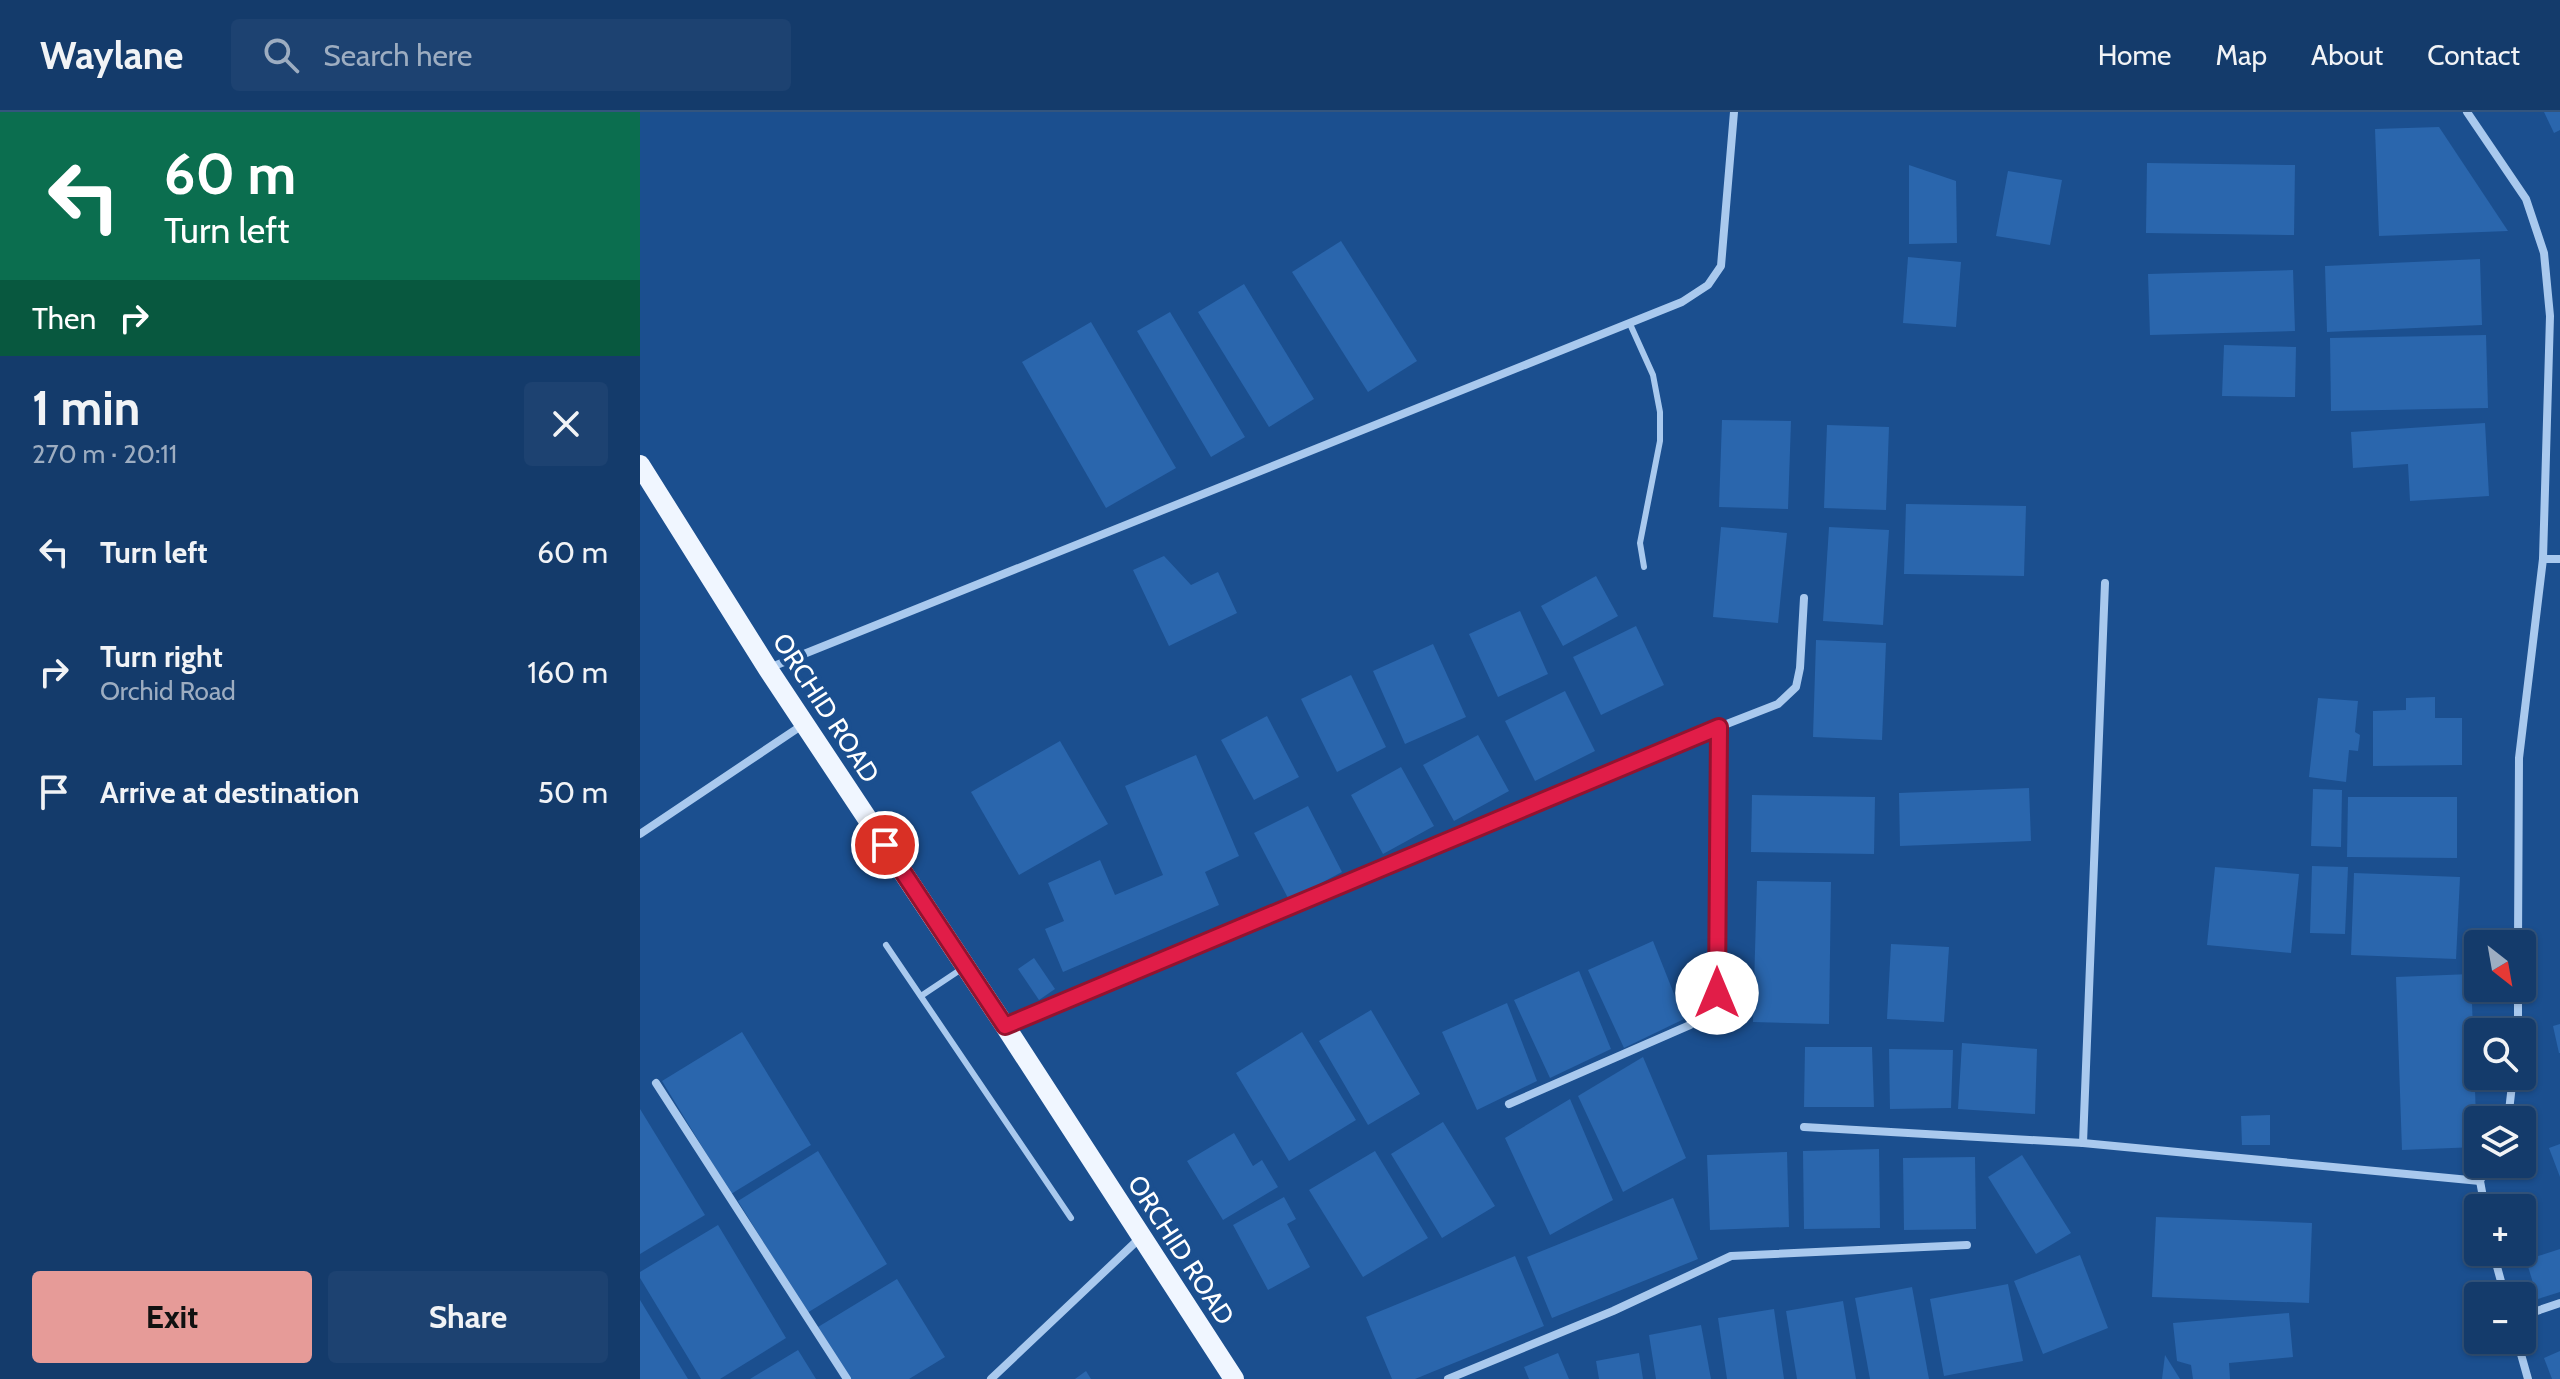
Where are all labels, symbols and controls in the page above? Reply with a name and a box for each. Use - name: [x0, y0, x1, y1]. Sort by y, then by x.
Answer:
- search box: [231, 19, 791, 91]
- text: Waylane: [40, 32, 183, 79]
- icon: search: [259, 33, 303, 77]
- text: Search here: [323, 37, 472, 74]
- text: Home: [2098, 38, 2171, 72]
- text: Map: [2215, 38, 2267, 72]
- text: About: [2311, 38, 2383, 72]
- text: Contact: [2427, 38, 2520, 72]
- text: 60 m: [164, 140, 296, 208]
- icon: left: [32, 144, 136, 248]
- text: Turn left: [164, 208, 289, 252]
- icon: right: [112, 296, 156, 340]
- text: Then: [32, 300, 96, 337]
- text: 1 min: [32, 379, 140, 437]
- button: close: [524, 382, 608, 466]
- text: 270 m · 20:11: [32, 438, 177, 470]
- icon: left: [32, 530, 76, 574]
- text: Turn left: [100, 534, 208, 571]
- text: 60 m: [537, 534, 608, 571]
- street label: ORCHID ROAD: [766, 627, 886, 789]
- text: Turn right: [100, 638, 223, 675]
- icon: right: [32, 650, 76, 694]
- text: 160 m: [527, 654, 608, 691]
- text: Orchid Road: [100, 675, 236, 707]
- icon: arrive: [32, 770, 76, 814]
- text: Arrive at destination: [100, 774, 360, 811]
- text: 50 m: [538, 774, 608, 811]
- pin: [851, 811, 919, 879]
- icon: arrive: [863, 823, 907, 867]
- north arrow: [2464, 930, 2536, 1002]
- map controls: [2464, 930, 2536, 1354]
- position arrow: [1675, 951, 1759, 1035]
- button: search: [2464, 1018, 2536, 1090]
- button: layers: [2464, 1106, 2536, 1178]
- street label: ORCHID ROAD: [1121, 1169, 1241, 1331]
- button: +: [2464, 1194, 2536, 1266]
- button: Exit: [32, 1271, 312, 1363]
- button: Share: [328, 1271, 608, 1363]
- button: −: [2464, 1282, 2536, 1354]

